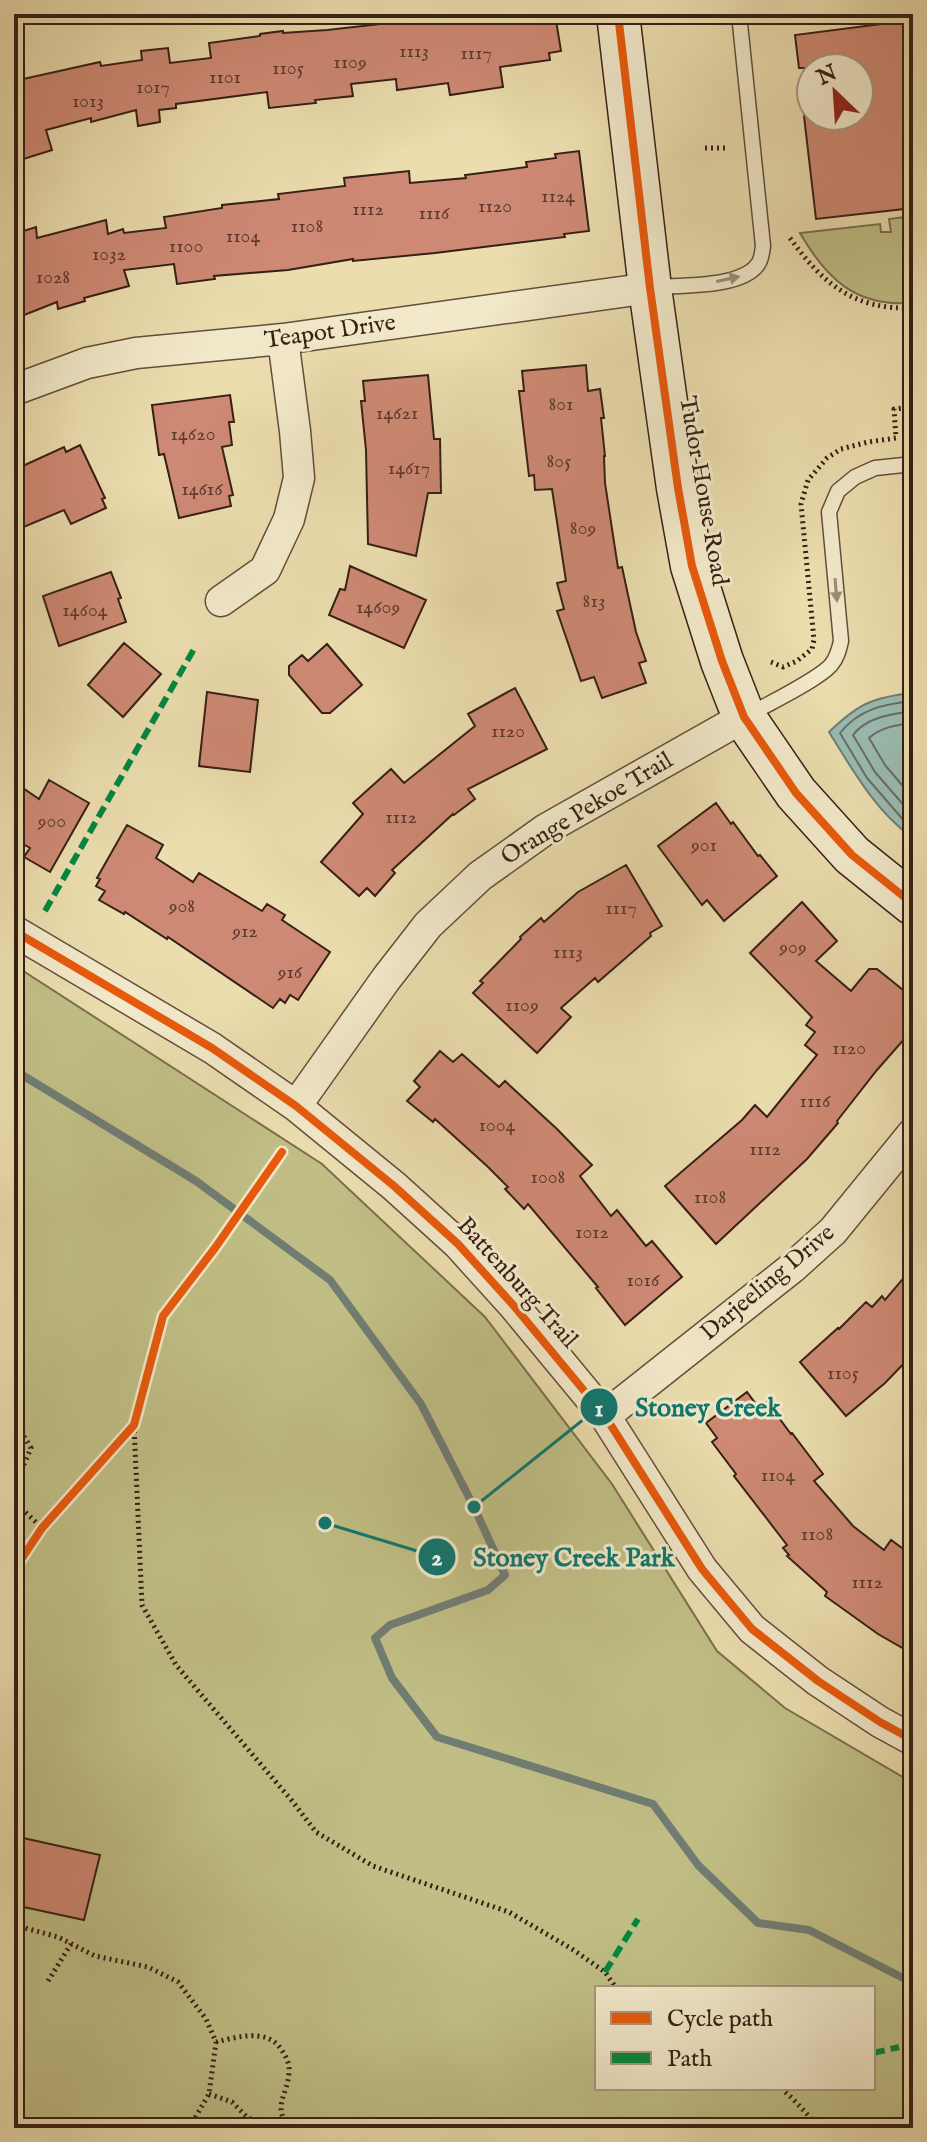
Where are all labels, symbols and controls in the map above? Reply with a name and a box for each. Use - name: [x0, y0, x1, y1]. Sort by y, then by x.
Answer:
- house number: 1113: [399, 39, 429, 64]
- house number: 1117: [460, 41, 492, 66]
- house number: 1109: [333, 50, 367, 75]
- north arrow: [795, 52, 875, 132]
- house number: 1105: [272, 56, 304, 81]
- text: N: [812, 59, 842, 93]
- house number: 1101: [209, 65, 241, 90]
- house number: 1017: [136, 75, 170, 100]
- house number: 1013: [72, 89, 104, 114]
- house number: 1124: [541, 184, 575, 209]
- house number: 1120: [478, 194, 512, 219]
- house number: 1112: [352, 197, 384, 222]
- house number: 1116: [419, 201, 450, 226]
- house number: 1108: [291, 214, 323, 239]
- house number: 1104: [226, 224, 260, 249]
- house number: 1100: [169, 234, 203, 259]
- house number: 1032: [92, 242, 126, 267]
- house number: 1028: [36, 265, 70, 290]
- one-way arrow: [715, 273, 740, 285]
- street label: Teapot Drive: [262, 307, 398, 357]
- house number: 801: [549, 392, 574, 417]
- street label: Tudor House Road: [671, 394, 735, 588]
- house number: 14621: [376, 401, 418, 426]
- house number: 14620: [171, 422, 215, 447]
- house number: 805: [547, 449, 571, 474]
- house number: 14617: [388, 456, 430, 481]
- house number: 14616: [181, 477, 223, 502]
- house number: 809: [570, 516, 596, 541]
- one-way arrow: [830, 578, 843, 603]
- house number: 813: [583, 589, 605, 614]
- house number: 14609: [356, 595, 400, 620]
- house number: 14604: [62, 598, 108, 623]
- house number: 1120: [491, 719, 525, 744]
- street label: Orange Pekoe Trail: [495, 745, 679, 873]
- house number: 1112: [385, 805, 417, 830]
- house number: 900: [37, 809, 66, 834]
- house number: 901: [690, 833, 717, 858]
- house number: 908: [168, 894, 195, 919]
- house number: 1117: [605, 896, 637, 921]
- house number: 912: [231, 919, 258, 944]
- house number: 909: [778, 935, 807, 960]
- house number: 1113: [553, 940, 583, 965]
- house number: 916: [277, 960, 303, 985]
- house number: 1109: [505, 993, 539, 1018]
- house number: 1120: [832, 1036, 866, 1061]
- house number: 1116: [800, 1089, 831, 1114]
- house number: 1004: [479, 1113, 516, 1138]
- house number: 1112: [749, 1137, 781, 1162]
- house number: 1008: [531, 1165, 565, 1190]
- house number: 1108: [694, 1185, 726, 1210]
- street label: Battenburg Trail: [450, 1211, 585, 1356]
- street label: Darjeeling Drive: [694, 1218, 842, 1348]
- house number: 1012: [575, 1220, 609, 1245]
- house number: 1016: [627, 1268, 660, 1293]
- house number: 1105: [827, 1361, 859, 1386]
- callout: Stoney Creek: [579, 1382, 797, 1432]
- text: Stoney Creek: [635, 1392, 782, 1425]
- text: 1: [595, 1394, 604, 1425]
- house number: 1104: [761, 1463, 795, 1488]
- house number: 1108: [801, 1522, 833, 1547]
- callout: Stoney Creek Park: [417, 1532, 691, 1582]
- text: Stoney Creek Park: [473, 1542, 676, 1575]
- text: 2: [431, 1543, 443, 1574]
- house number: 1112: [851, 1570, 883, 1595]
- legend: [595, 1986, 875, 2090]
- text: Cycle path: [667, 2004, 773, 2035]
- text: Path: [667, 2044, 712, 2075]

